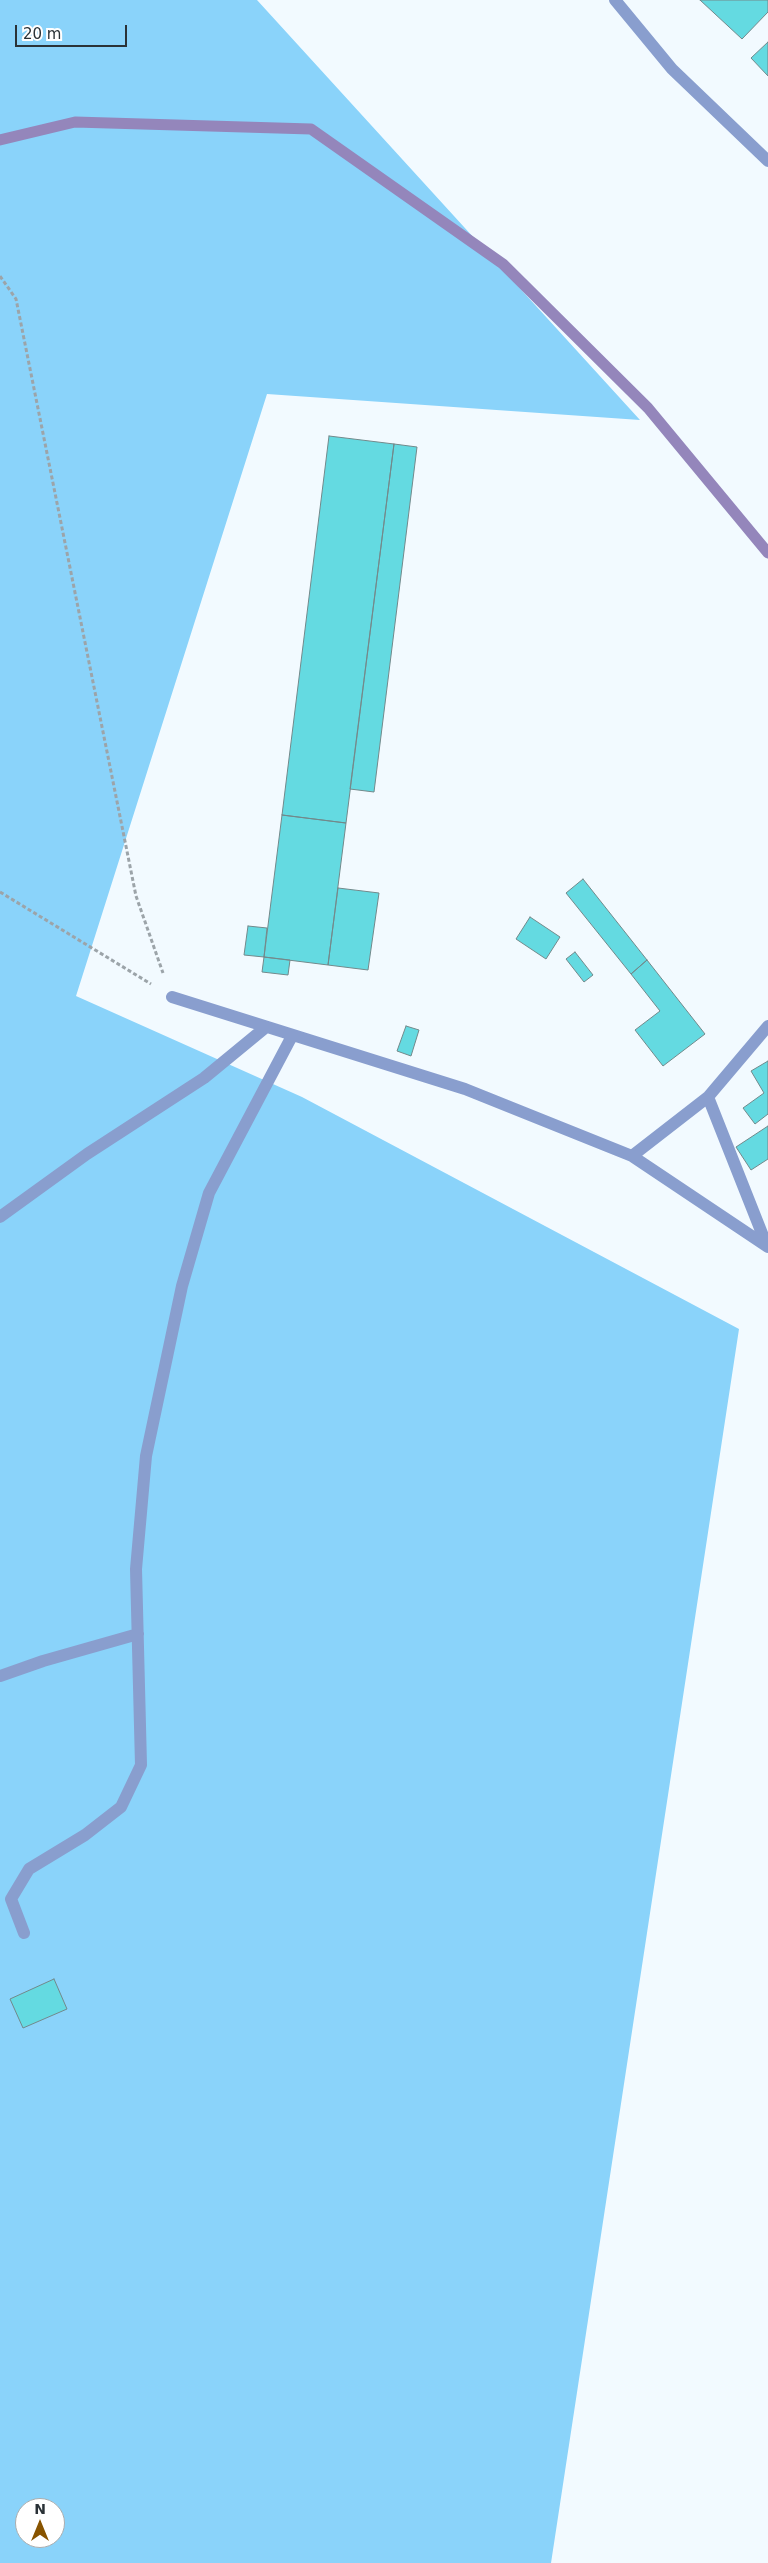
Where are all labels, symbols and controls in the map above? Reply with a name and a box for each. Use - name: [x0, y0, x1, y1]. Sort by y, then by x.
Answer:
- scale bar: [18, 15, 130, 47]
- text: 20 m: [23, 25, 61, 43]
- north arrow: [15, 2498, 65, 2548]
- text: N: [34, 2501, 46, 2517]

